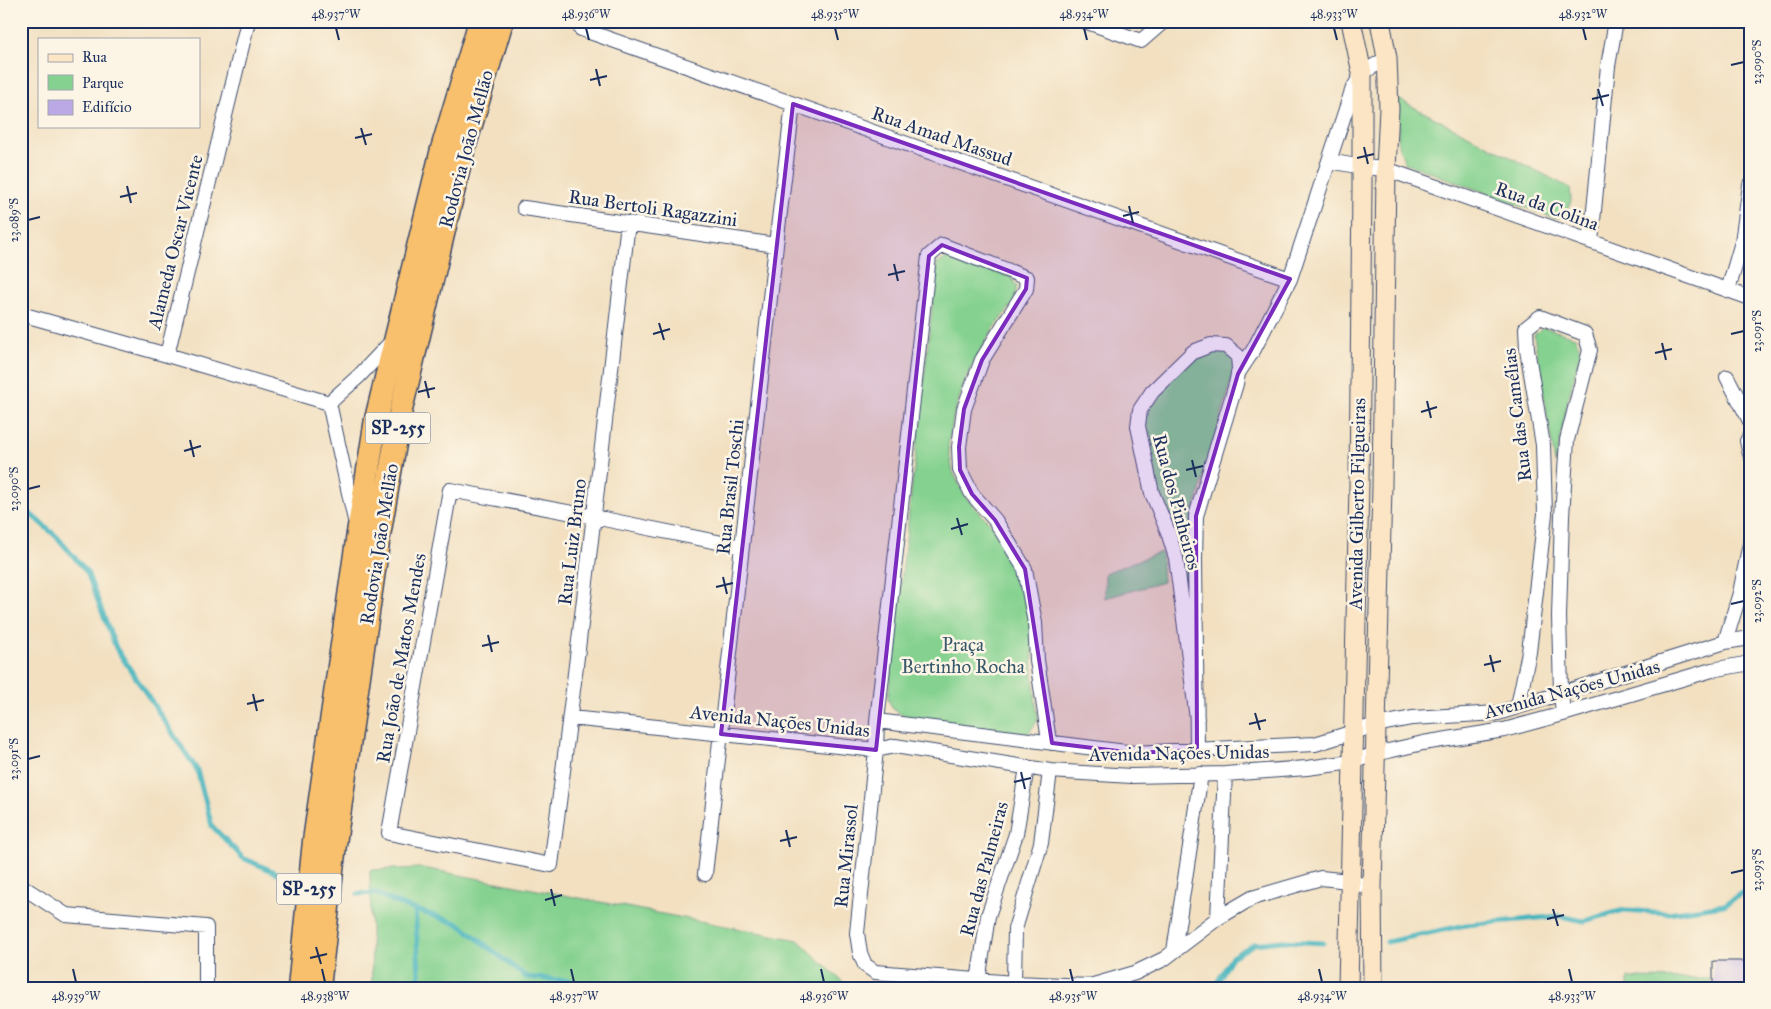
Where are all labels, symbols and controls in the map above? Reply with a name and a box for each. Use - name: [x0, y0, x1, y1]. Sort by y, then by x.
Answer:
- text: 48.937°W: [312, 7, 361, 21]
- text: 48.936°W: [562, 7, 611, 21]
- text: 48.935°W: [811, 7, 860, 21]
- text: 48.934°W: [1059, 7, 1109, 21]
- text: 48.933°W: [1310, 7, 1358, 21]
- text: 48.932°W: [1559, 7, 1608, 21]
- legend: [38, 38, 200, 128]
- text: 23.090°S: [1750, 39, 1764, 84]
- text: Rua: [82, 48, 107, 66]
- street label: Rodovia João Mellão: [434, 67, 499, 231]
- text: Parque: [82, 74, 124, 93]
- text: Edifício: [82, 98, 132, 116]
- street label: Rua Amad Massud: [869, 101, 1016, 171]
- street label: Alameda Oscar Vicente: [142, 152, 208, 333]
- street label: Rua da Colina: [1492, 177, 1603, 236]
- street label: Rua Bertoli Ragazzini: [567, 185, 739, 232]
- text: 23.089°S: [7, 198, 21, 242]
- text: 23.091°S: [1750, 310, 1764, 352]
- street label: Rua das Camélias: [1497, 347, 1537, 483]
- street label: Avenida Gilberto Filgueiras: [1344, 398, 1371, 611]
- road number: SP-255: [366, 412, 430, 443]
- street label: Rua Brasil Toschi: [711, 418, 749, 556]
- street label: Rua dos Pinheiros: [1148, 432, 1206, 572]
- street label: Rodovia João Mellão: [355, 462, 404, 626]
- text: 23.090°S: [7, 466, 21, 511]
- street label: Rua Luiz Bruno: [553, 477, 591, 607]
- street label: Rua João de Matos Mendes: [371, 551, 432, 765]
- text: 23.092°S: [1750, 579, 1764, 623]
- park label: Praça Bertinho Rocha: [901, 633, 1026, 678]
- street label: Avenida Nações Unidas: [1481, 654, 1662, 724]
- street label: Avenida Nações Unidas: [688, 700, 871, 742]
- text: 23.091°S: [7, 738, 21, 780]
- street label: Avenida Nações Unidas: [1087, 740, 1270, 766]
- street label: Rua das Palmeiras: [955, 799, 1013, 939]
- street label: Rua Mirassol: [829, 802, 863, 909]
- text: 23.093°S: [1750, 849, 1764, 891]
- road number: SP-255: [276, 874, 342, 904]
- text: 48.939°W: [52, 989, 101, 1003]
- text: 48.938°W: [301, 989, 350, 1003]
- text: 48.937°W: [550, 989, 599, 1003]
- text: 48.936°W: [800, 989, 849, 1003]
- text: 48.935°W: [1049, 989, 1098, 1003]
- text: 48.934°W: [1297, 989, 1347, 1003]
- text: 48.933°W: [1548, 989, 1596, 1003]

